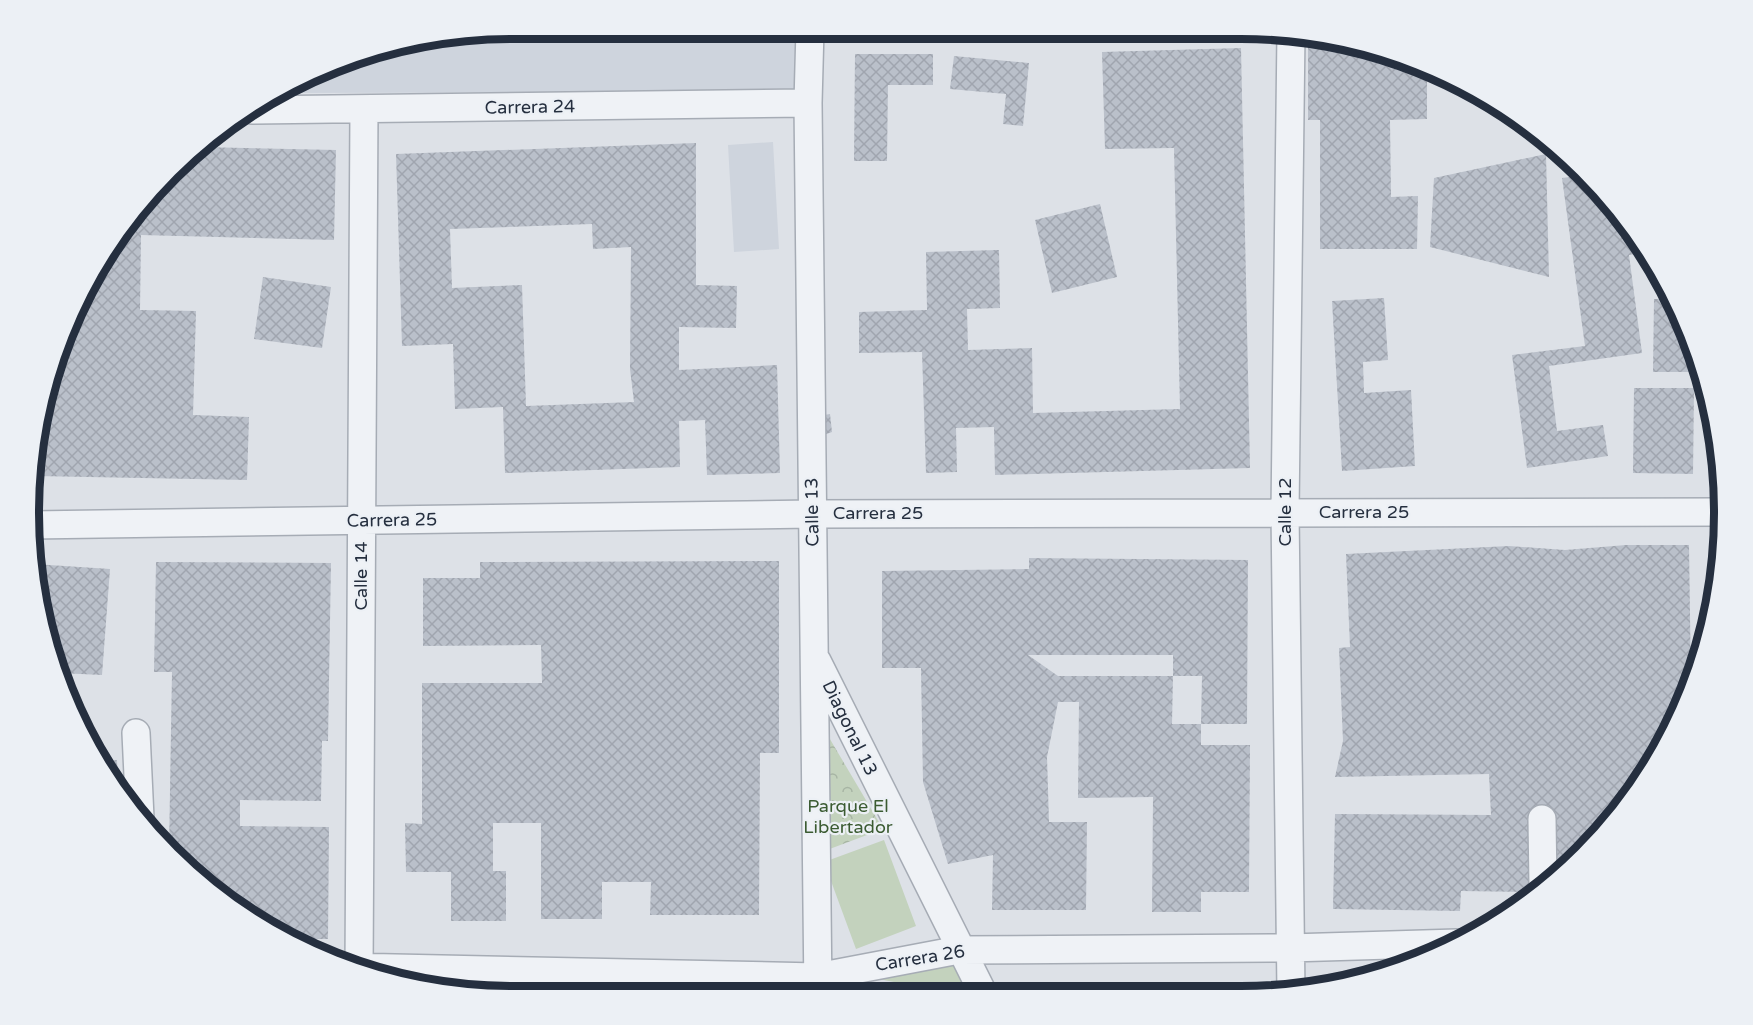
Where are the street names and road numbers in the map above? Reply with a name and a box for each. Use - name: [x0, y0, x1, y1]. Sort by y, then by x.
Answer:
- street label: Carrera 24: [484, 95, 576, 119]
- street label: Calle 13: [800, 477, 824, 547]
- street label: Calle 12: [1274, 477, 1296, 547]
- street label: Carrera 25: [1319, 501, 1409, 523]
- street label: Carrera 25: [833, 502, 923, 524]
- street label: Carrera 25: [346, 508, 438, 532]
- street label: Calle 14: [350, 541, 372, 611]
- street label: Diagonal 13: [818, 677, 882, 779]
- street label: Carrera 26: [874, 940, 966, 976]

